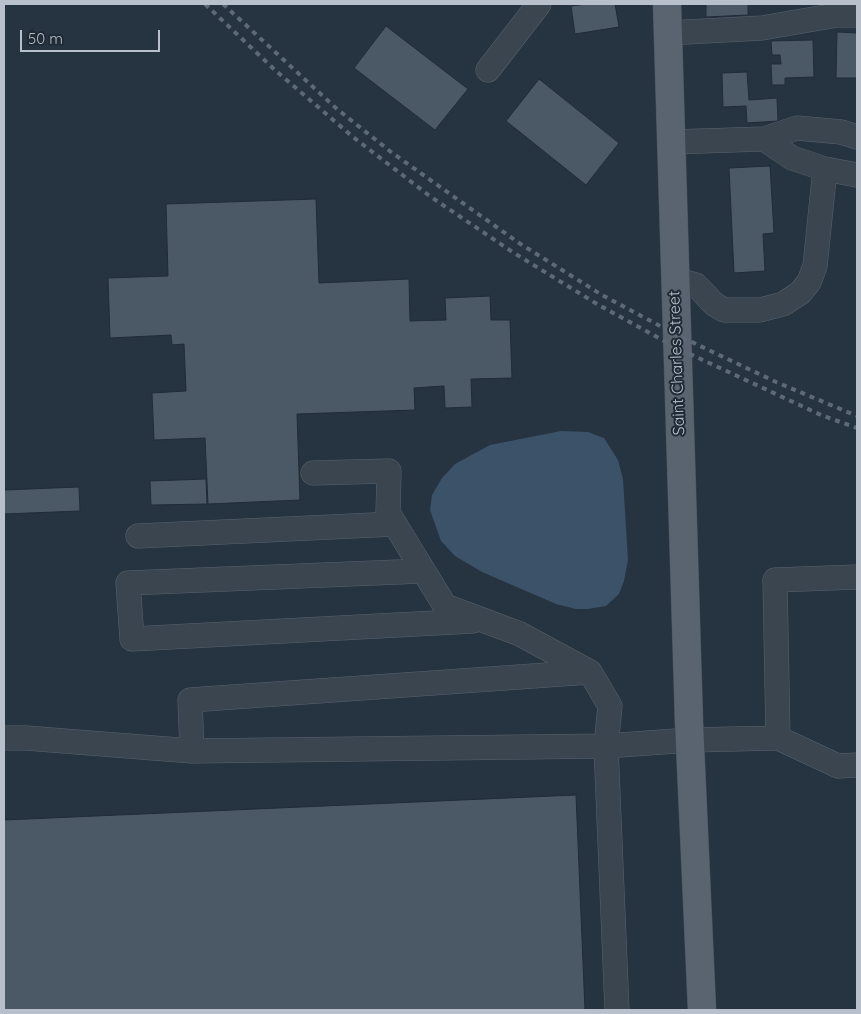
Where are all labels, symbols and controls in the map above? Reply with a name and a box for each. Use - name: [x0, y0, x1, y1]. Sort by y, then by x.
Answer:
- scale bar: [22, 20, 162, 52]
- text: 50 m: [28, 29, 63, 48]
- street label: Saint Charles Street: [665, 290, 689, 436]

